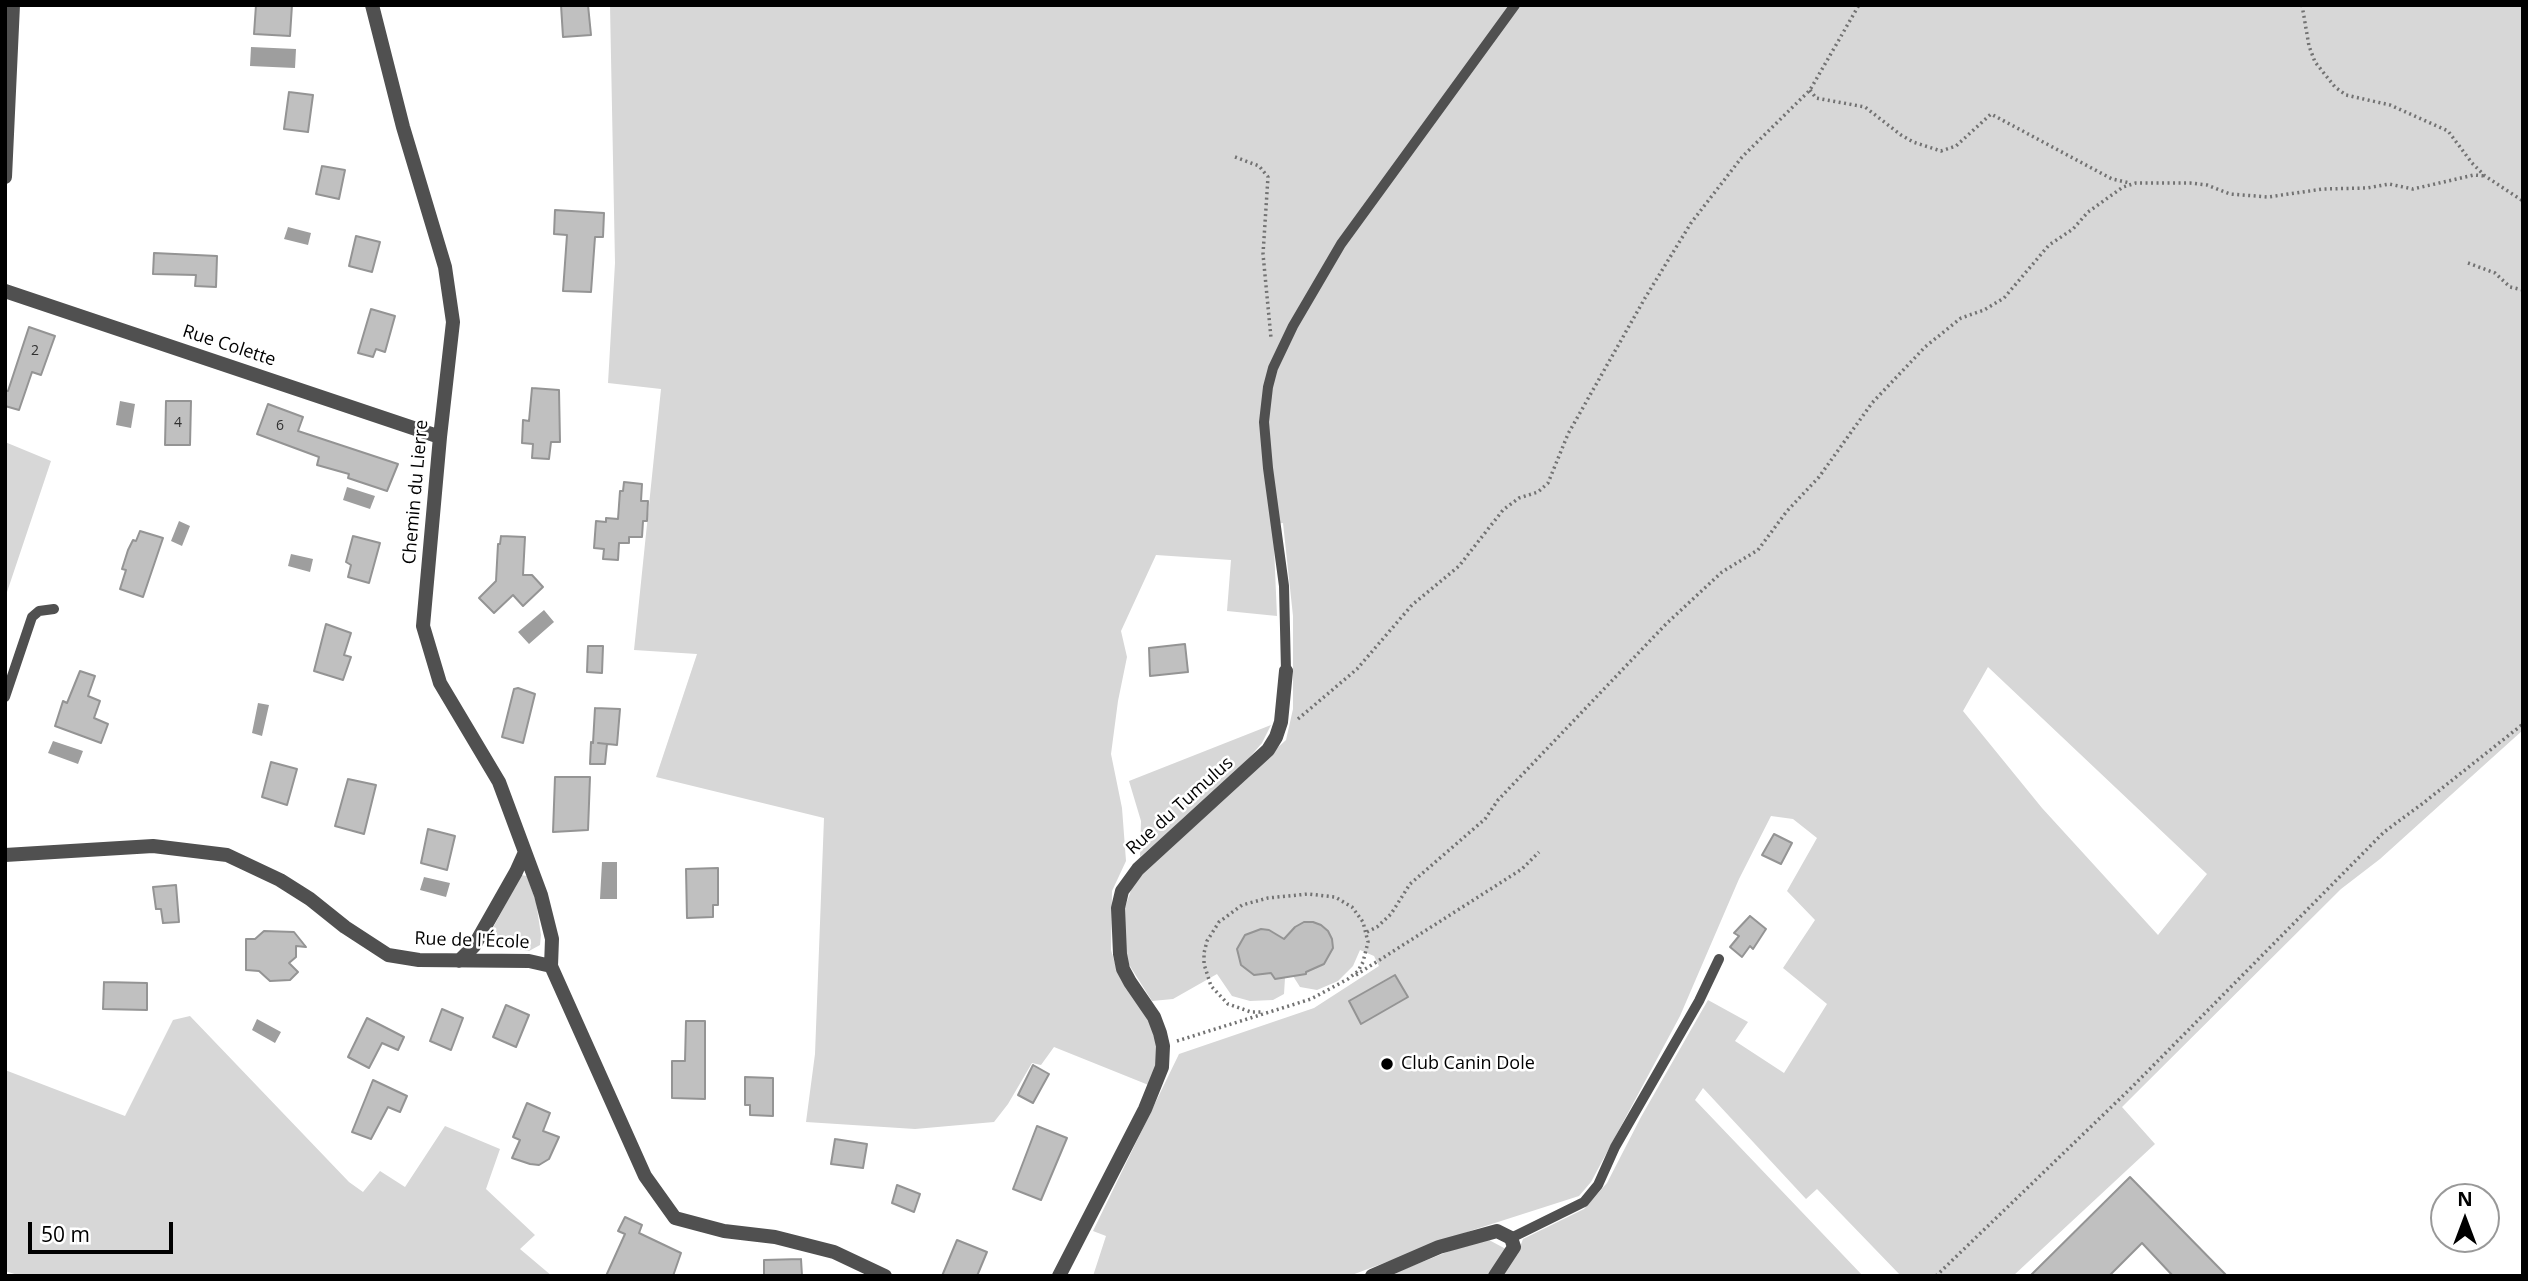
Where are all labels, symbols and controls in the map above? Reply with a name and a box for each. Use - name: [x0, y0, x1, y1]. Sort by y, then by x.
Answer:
- street label: Rue Colette: [180, 321, 278, 371]
- house number: 2: [31, 343, 39, 359]
- house number: 4: [174, 415, 182, 431]
- house number: 6: [276, 418, 284, 434]
- street label: Chemin du Lierre: [399, 419, 433, 565]
- street label: Rue du Tumulus: [1122, 752, 1238, 860]
- street label: Rue de l'École: [414, 928, 530, 954]
- place label: Club Canin Dole: [1401, 1053, 1535, 1075]
- marker: Club Canin Dole: [1379, 1056, 1395, 1072]
- north arrow: [2430, 1183, 2500, 1253]
- text: N: [2457, 1186, 2473, 1212]
- scale bar: [32, 1208, 177, 1252]
- text: 50 m: [41, 1220, 90, 1248]

